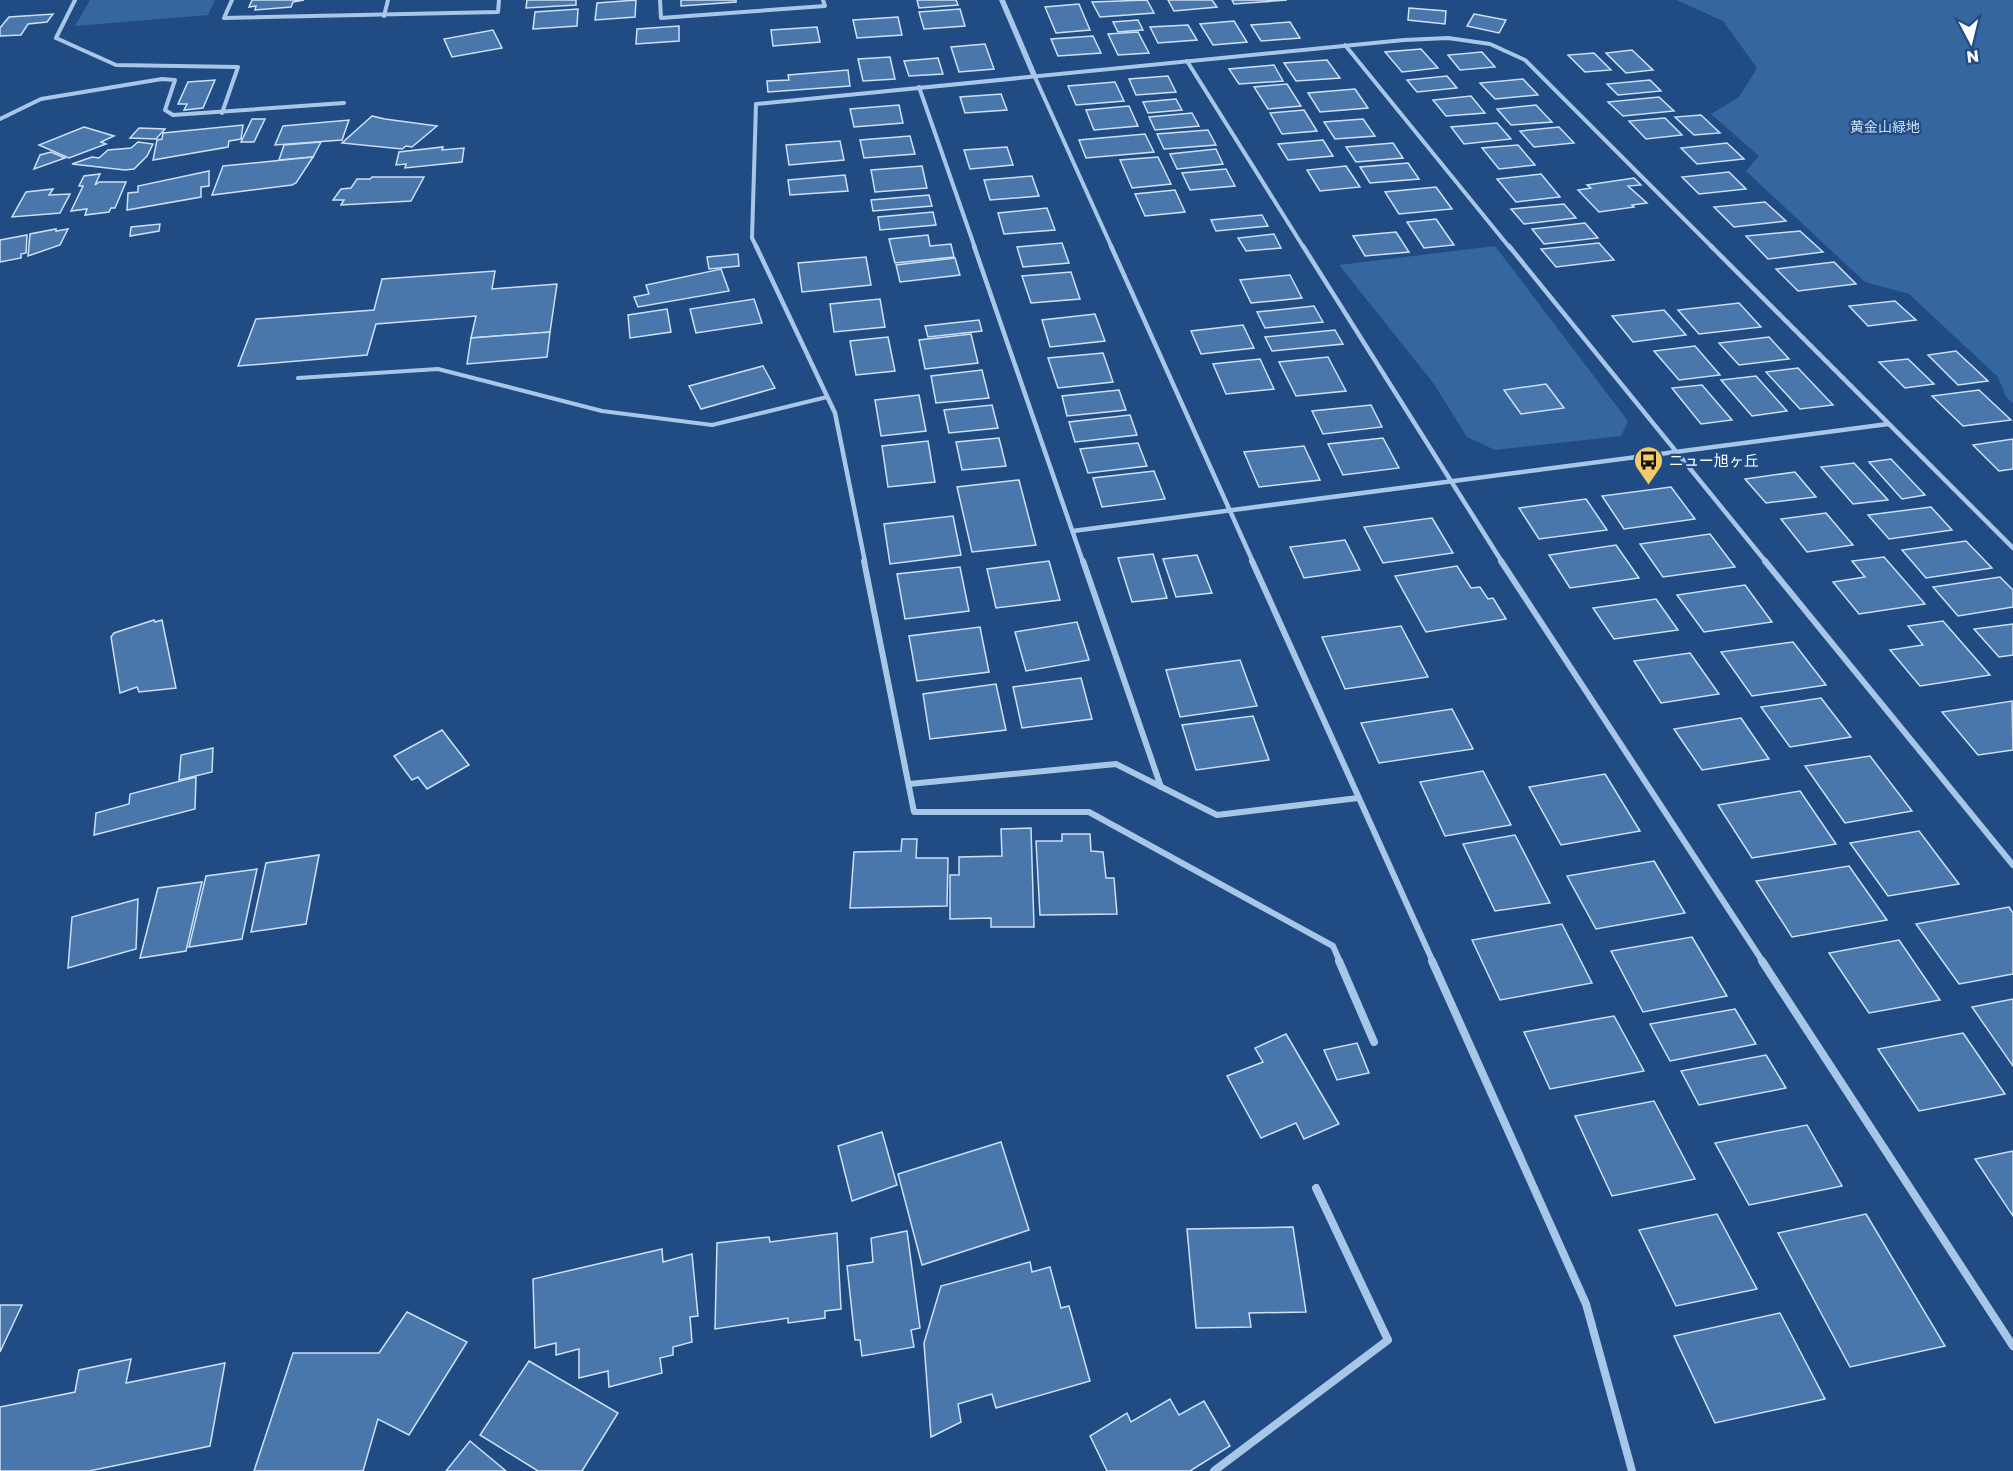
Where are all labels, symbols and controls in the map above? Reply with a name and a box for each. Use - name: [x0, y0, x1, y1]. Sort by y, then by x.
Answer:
- north arrow: [1941, 12, 2001, 72]
- text: N: [1965, 44, 1980, 69]
- park label: 黄金山緑地: [1850, 117, 1920, 137]
- bus stop icon: ニュー旭ヶ丘: [1632, 444, 1664, 486]
- place label: ニュー旭ヶ丘: [1669, 450, 1759, 471]

